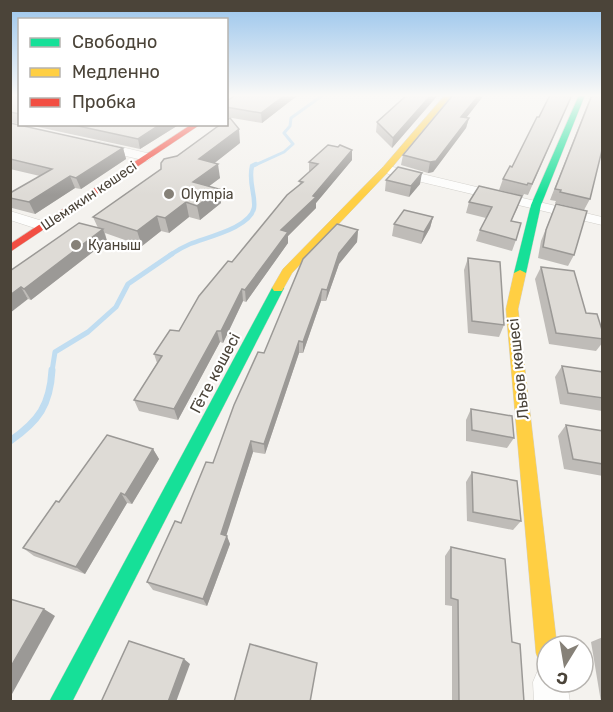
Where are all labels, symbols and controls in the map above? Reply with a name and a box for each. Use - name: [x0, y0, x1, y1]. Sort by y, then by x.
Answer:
- legend: [18, 18, 228, 126]
- text: Свободно: [72, 31, 157, 53]
- text: Медленно: [72, 61, 160, 83]
- text: Пробка: [72, 91, 136, 113]
- street label: Шемякин көшесі: [38, 158, 140, 234]
- place label: Olympia: [181, 186, 234, 203]
- marker: Olympia: [162, 187, 176, 201]
- place label: Куаныш: [88, 237, 141, 254]
- marker: Куаныш: [69, 238, 83, 252]
- street label: Львов көшесі: [503, 317, 533, 421]
- street label: Гёте көшесі: [186, 329, 244, 417]
- north arrow: [535, 634, 595, 694]
- text: С: [555, 668, 570, 689]

